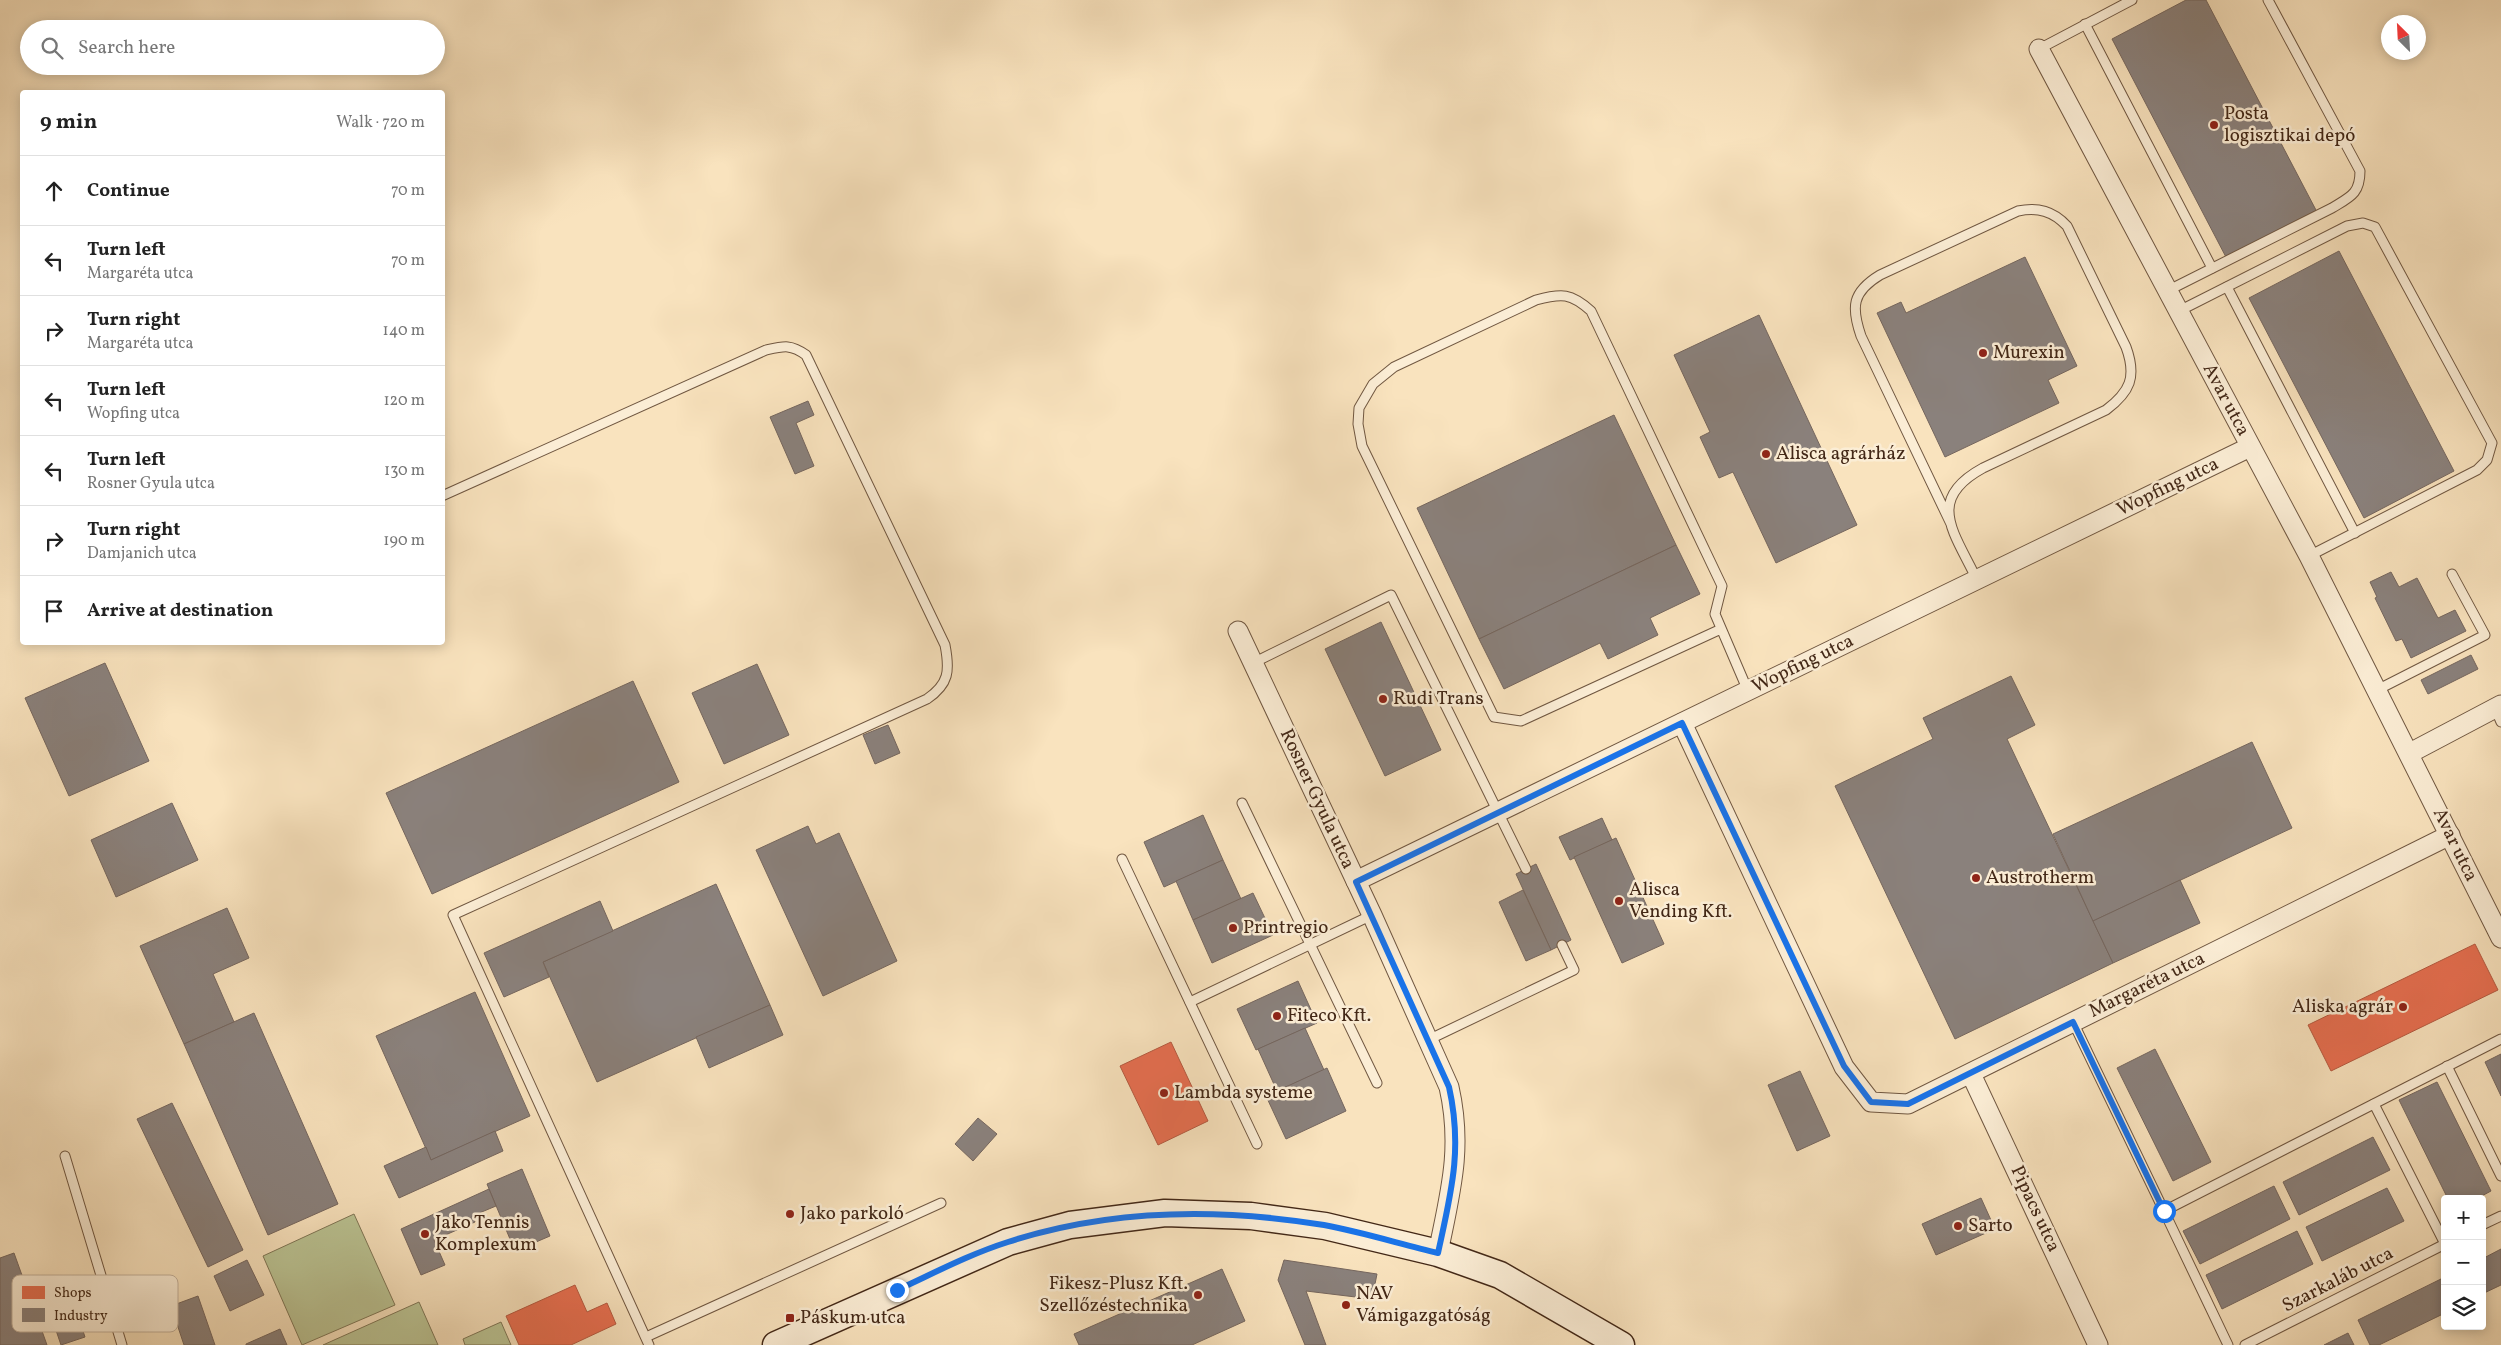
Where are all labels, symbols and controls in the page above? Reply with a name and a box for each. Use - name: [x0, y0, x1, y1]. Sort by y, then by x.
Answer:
- north arrow: [2381, 15, 2426, 60]
- search box: [20, 20, 445, 75]
- icon: search: [38, 34, 66, 62]
- text: Search here: [78, 35, 175, 61]
- place label: Posta logisztikai depó: [2224, 101, 2355, 149]
- text: 9 min: [40, 108, 97, 137]
- text: Walk · 720 m: [336, 112, 425, 134]
- marker: Posta logisztikai depó: [2208, 119, 2220, 131]
- icon: ahead: [40, 177, 68, 205]
- text: Continue: [87, 178, 170, 204]
- text: 70 m: [391, 180, 425, 202]
- text: Turn left: [87, 237, 166, 263]
- icon: left: [40, 247, 68, 275]
- text: 70 m: [391, 250, 425, 272]
- text: Margaréta utca: [87, 263, 193, 285]
- text: Turn right: [87, 307, 180, 333]
- icon: right: [40, 317, 68, 345]
- text: 140 m: [383, 320, 425, 342]
- text: Margaréta utca: [87, 333, 193, 355]
- place label: Murexin: [1993, 340, 2065, 366]
- marker: Murexin: [1977, 347, 1989, 359]
- street label: Avar utca: [2196, 359, 2256, 441]
- text: Turn left: [87, 377, 166, 403]
- icon: left: [40, 387, 68, 415]
- text: 120 m: [383, 390, 425, 412]
- text: Wopfing utca: [87, 403, 180, 425]
- place label: Alisca agrárház: [1776, 441, 1906, 467]
- text: Turn left: [87, 447, 166, 473]
- marker: Alisca agrárház: [1760, 448, 1772, 460]
- street label: Wopfing utca: [2113, 451, 2223, 523]
- icon: left: [40, 457, 68, 485]
- text: 130 m: [384, 460, 425, 482]
- text: Rosner Gyula utca: [87, 473, 215, 495]
- text: Turn right: [87, 517, 180, 543]
- icon: right: [40, 527, 68, 555]
- text: 190 m: [383, 530, 425, 552]
- text: Damjanich utca: [87, 543, 197, 565]
- icon: arrive: [40, 597, 68, 625]
- text: Arrive at destination: [87, 598, 273, 624]
- street label: Wopfing utca: [1748, 628, 1858, 700]
- place label: Rudi Trans: [1393, 686, 1484, 712]
- marker: Rudi Trans: [1377, 693, 1389, 705]
- street label: Rosner Gyula utca: [1273, 725, 1361, 873]
- street label: Avar utca: [2426, 804, 2484, 886]
- place label: Austrotherm: [1986, 865, 2095, 891]
- marker: Austrotherm: [1970, 872, 1982, 884]
- place label: Alisca Vending Kft.: [1629, 877, 1732, 925]
- marker: Alisca Vending Kft.: [1613, 895, 1625, 907]
- place label: Printregio: [1243, 915, 1328, 941]
- marker: Printregio: [1227, 922, 1239, 934]
- street label: Margaréta utca: [2085, 946, 2209, 1024]
- place label: Aliska agrár: [2292, 994, 2393, 1020]
- marker: Aliska agrár: [2397, 1001, 2409, 1013]
- place label: Fiteco Kft.: [1287, 1003, 1371, 1029]
- marker: Fiteco Kft.: [1271, 1010, 1283, 1022]
- place label: Lambda systeme: [1174, 1080, 1313, 1106]
- marker: Lambda systeme: [1158, 1087, 1170, 1099]
- street label: Pipacs utca: [2004, 1162, 2066, 1256]
- map controls: [2441, 1195, 2486, 1330]
- button: +: [2441, 1195, 2486, 1240]
- route start: [2153, 1200, 2176, 1223]
- place label: Jako parkoló: [800, 1201, 904, 1227]
- marker: Jako parkoló: [784, 1208, 796, 1220]
- place label: Jako Tennis Komplexum: [435, 1210, 537, 1258]
- place label: Sarto: [1968, 1213, 2013, 1239]
- marker: Sarto: [1952, 1220, 1964, 1232]
- marker: Jako Tennis Komplexum: [419, 1228, 431, 1240]
- button: −: [2441, 1240, 2486, 1285]
- street label: Szarkaláb utca: [2278, 1241, 2398, 1319]
- place label: Fikesz-Plusz Kft. Szellőzéstechnika: [1039, 1271, 1188, 1319]
- legend: [12, 1275, 178, 1332]
- route end: [886, 1279, 909, 1302]
- place label: NAV Vámigazgatóság: [1356, 1281, 1491, 1329]
- text: Shops: [54, 1284, 92, 1303]
- button: layers: [2441, 1285, 2486, 1330]
- marker: Fikesz-Plusz Kft. Szellőzéstechnika: [1192, 1289, 1204, 1301]
- marker: NAV Vámigazgatóság: [1340, 1299, 1352, 1311]
- place label: Páskum utca: [800, 1305, 905, 1331]
- text: Industry: [54, 1307, 108, 1326]
- marker: Páskum utca: [784, 1312, 796, 1324]

